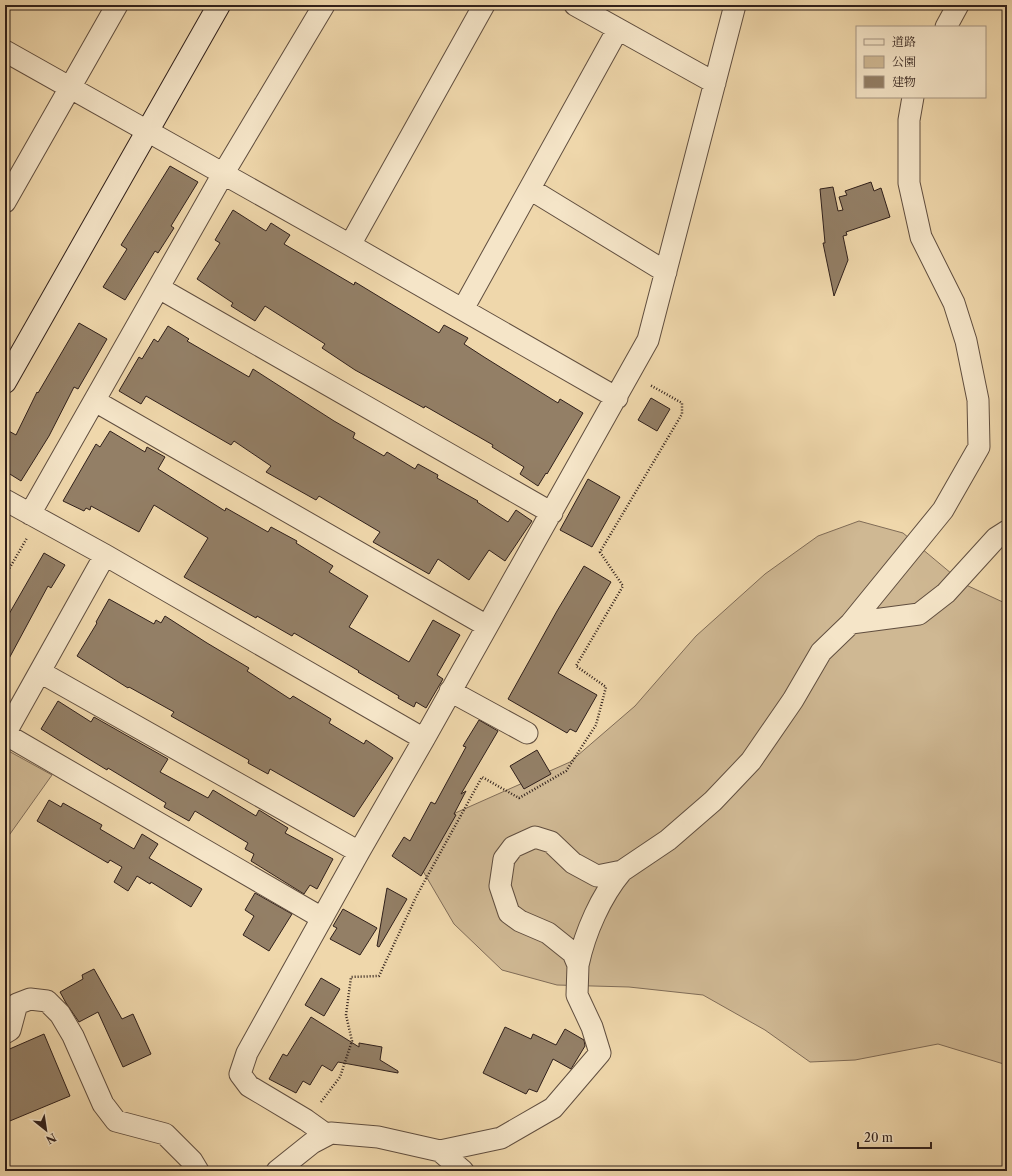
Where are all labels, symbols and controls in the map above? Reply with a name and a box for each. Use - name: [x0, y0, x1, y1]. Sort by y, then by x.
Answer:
- legend: [856, 26, 986, 98]
- text: 道路: [892, 34, 916, 49]
- text: 公園: [892, 54, 916, 69]
- text: 建物: [892, 74, 916, 89]
- north arrow: [26, 1110, 66, 1150]
- scale bar: [858, 1124, 931, 1150]
- text: N: [43, 1130, 59, 1147]
- text: 20 m: [864, 1130, 893, 1145]

